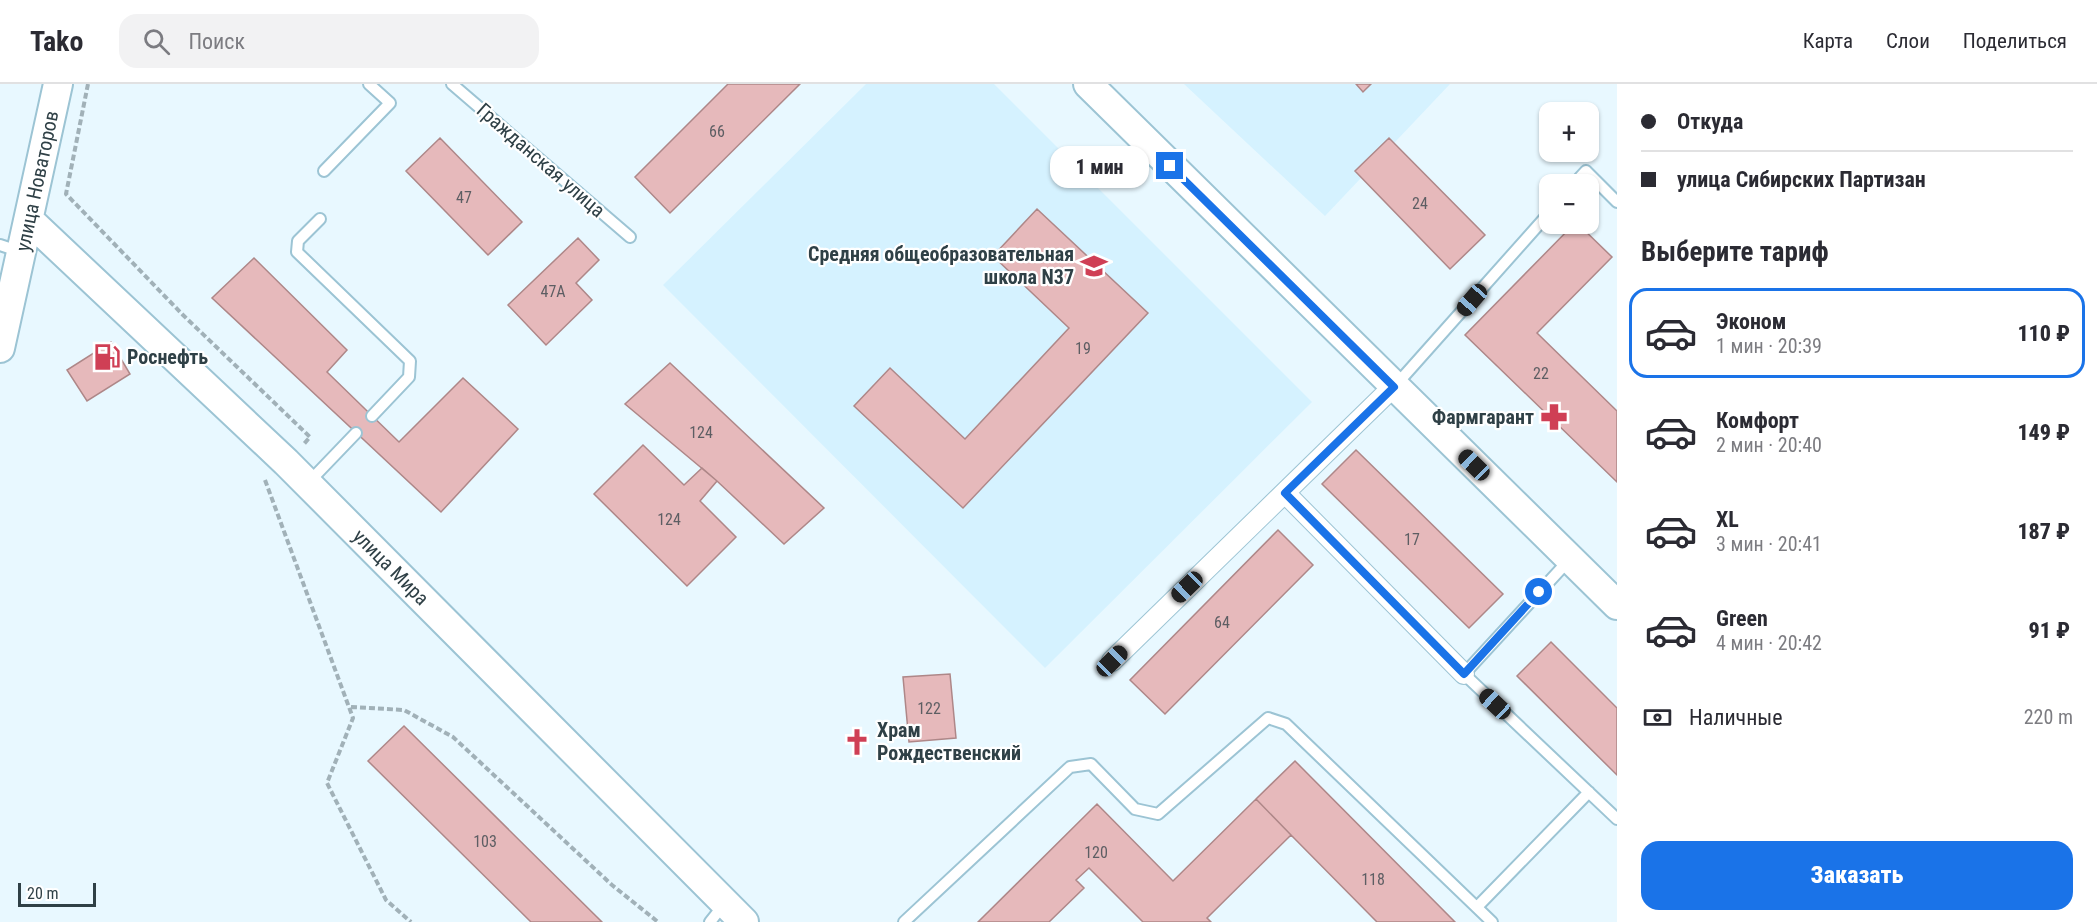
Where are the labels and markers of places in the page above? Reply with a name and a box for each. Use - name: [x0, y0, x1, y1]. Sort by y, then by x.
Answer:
- place label: Средняя общеобразовательная школа N37: [808, 242, 1074, 289]
- school or university icon: Средняя общеобразовательная школа N37: [1079, 251, 1109, 281]
- fuel station icon: Роснефть: [92, 342, 122, 372]
- place label: Роснефть: [127, 345, 208, 369]
- pharmacy icon: Фармгарант: [1539, 402, 1569, 432]
- place label: Фармгарант: [1432, 405, 1534, 429]
- place label: Храм Рождественский: [877, 718, 1021, 765]
- church icon: Храм Рождественский: [842, 727, 872, 757]

